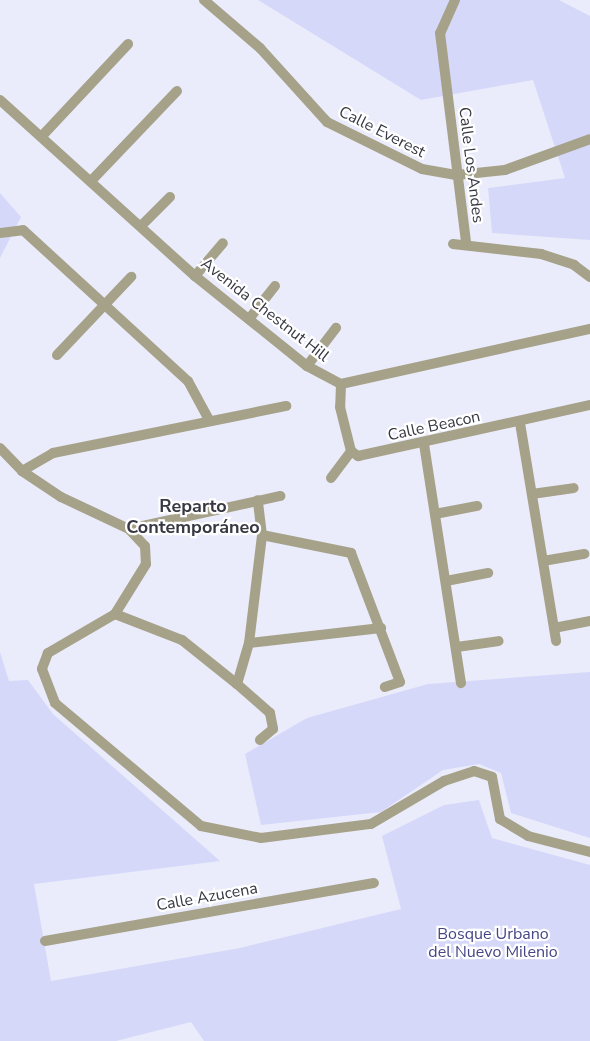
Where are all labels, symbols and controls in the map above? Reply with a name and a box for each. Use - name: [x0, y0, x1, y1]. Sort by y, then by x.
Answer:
- street label: Calle Everest: [336, 102, 428, 162]
- street label: Calle Los Andes: [454, 106, 488, 224]
- street label: Avenida Chestnut Hill: [197, 254, 333, 366]
- street label: Calle Beacon: [386, 407, 482, 445]
- district label: Reparto Contemporáneo: [126, 496, 260, 538]
- street label: Calle Azucena: [155, 879, 259, 915]
- park label: Bosque Urbano del Nuevo Milenio: [428, 924, 558, 962]

